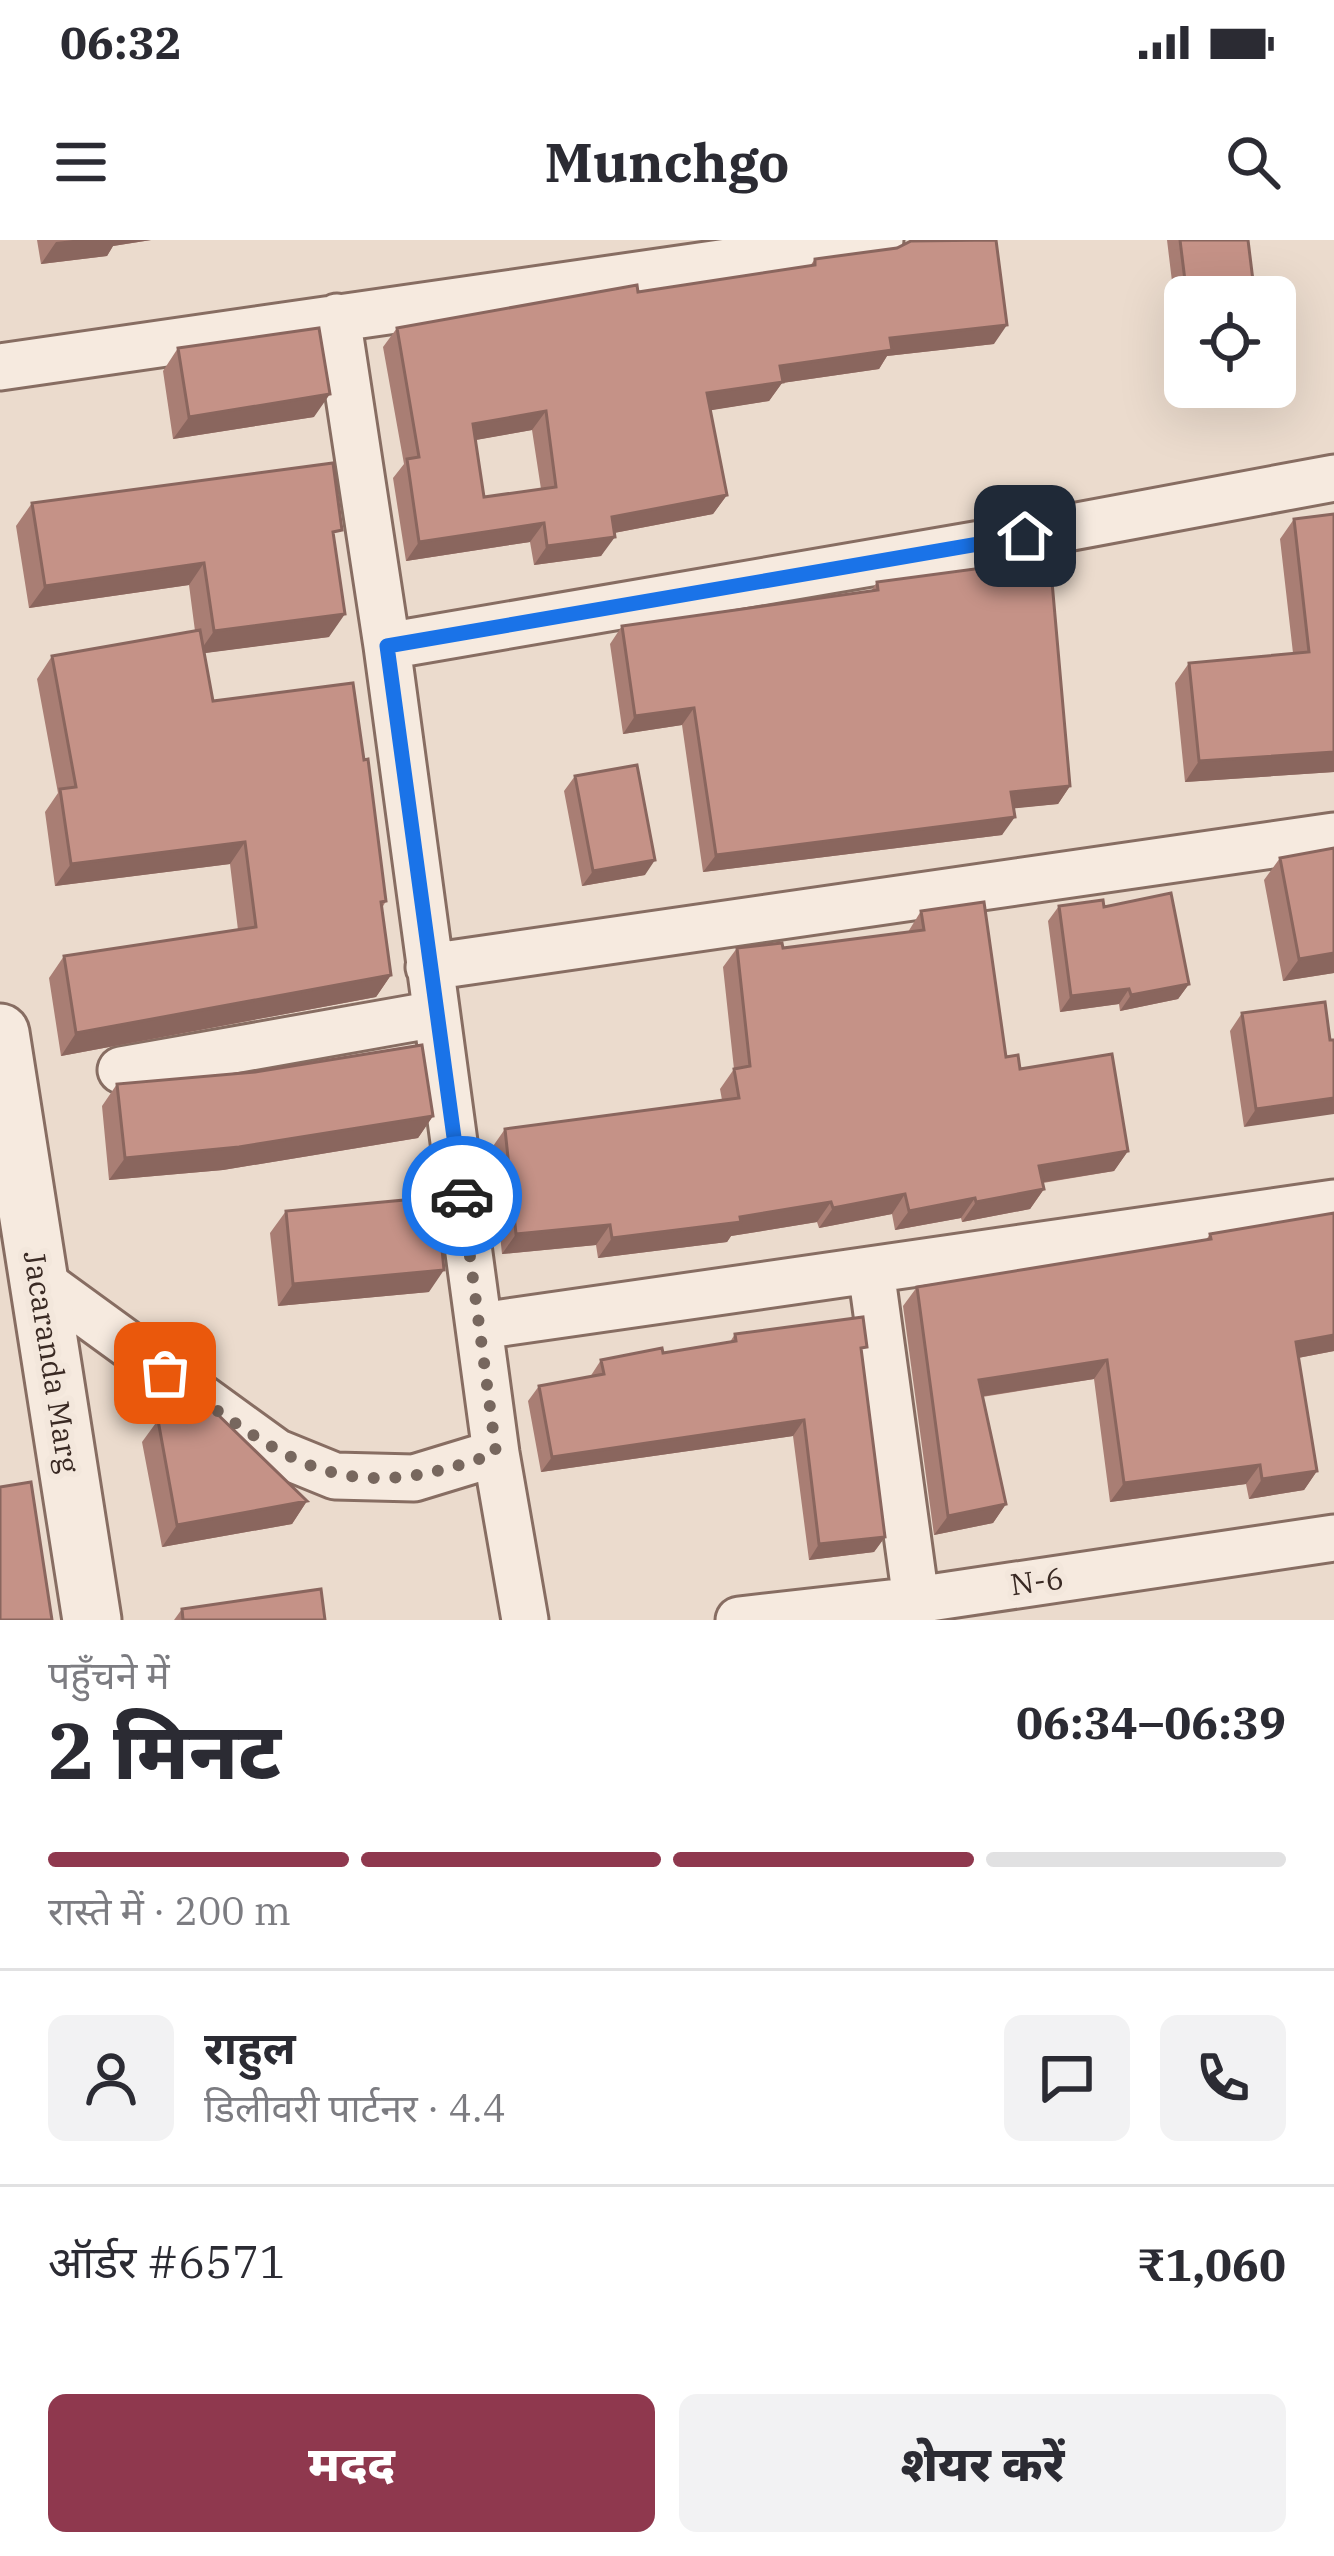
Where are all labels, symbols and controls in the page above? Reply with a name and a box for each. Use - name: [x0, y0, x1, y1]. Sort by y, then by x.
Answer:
- text: 06:32: [60, 13, 182, 71]
- text: Munchgo: [545, 127, 789, 197]
- icon: menu: [48, 129, 114, 195]
- icon: search: [1220, 129, 1286, 195]
- map controls: [1164, 276, 1296, 408]
- button: locate: [1164, 276, 1296, 408]
- pin: [974, 485, 1076, 587]
- icon: home: [992, 503, 1058, 569]
- courier: [402, 1136, 522, 1256]
- icon: car: [429, 1163, 495, 1229]
- street label: Jacaranda Marg: [16, 1248, 89, 1476]
- pin: [114, 1322, 216, 1424]
- icon: bag: [132, 1340, 198, 1406]
- street label: N-6: [1008, 1558, 1066, 1604]
- text: पहुँचने में: [48, 1649, 170, 1700]
- text: 06:34–06:39: [1016, 1693, 1286, 1751]
- text: 2 मिनट: [48, 1699, 281, 1800]
- text: रास्ते में · 200 m: [48, 1885, 291, 1936]
- button: person: [48, 2015, 174, 2141]
- button: chat: [1004, 2015, 1130, 2141]
- button: phone: [1160, 2015, 1286, 2141]
- text: राहुल: [204, 2018, 296, 2076]
- text: डिलीवरी पार्टनर · 4.4: [204, 2082, 506, 2133]
- text: ऑर्डर #6571: [48, 2232, 286, 2290]
- text: ₹1,060: [1136, 2235, 1286, 2293]
- button: मदद: [48, 2394, 655, 2532]
- button: शेयर करें: [679, 2394, 1286, 2532]

